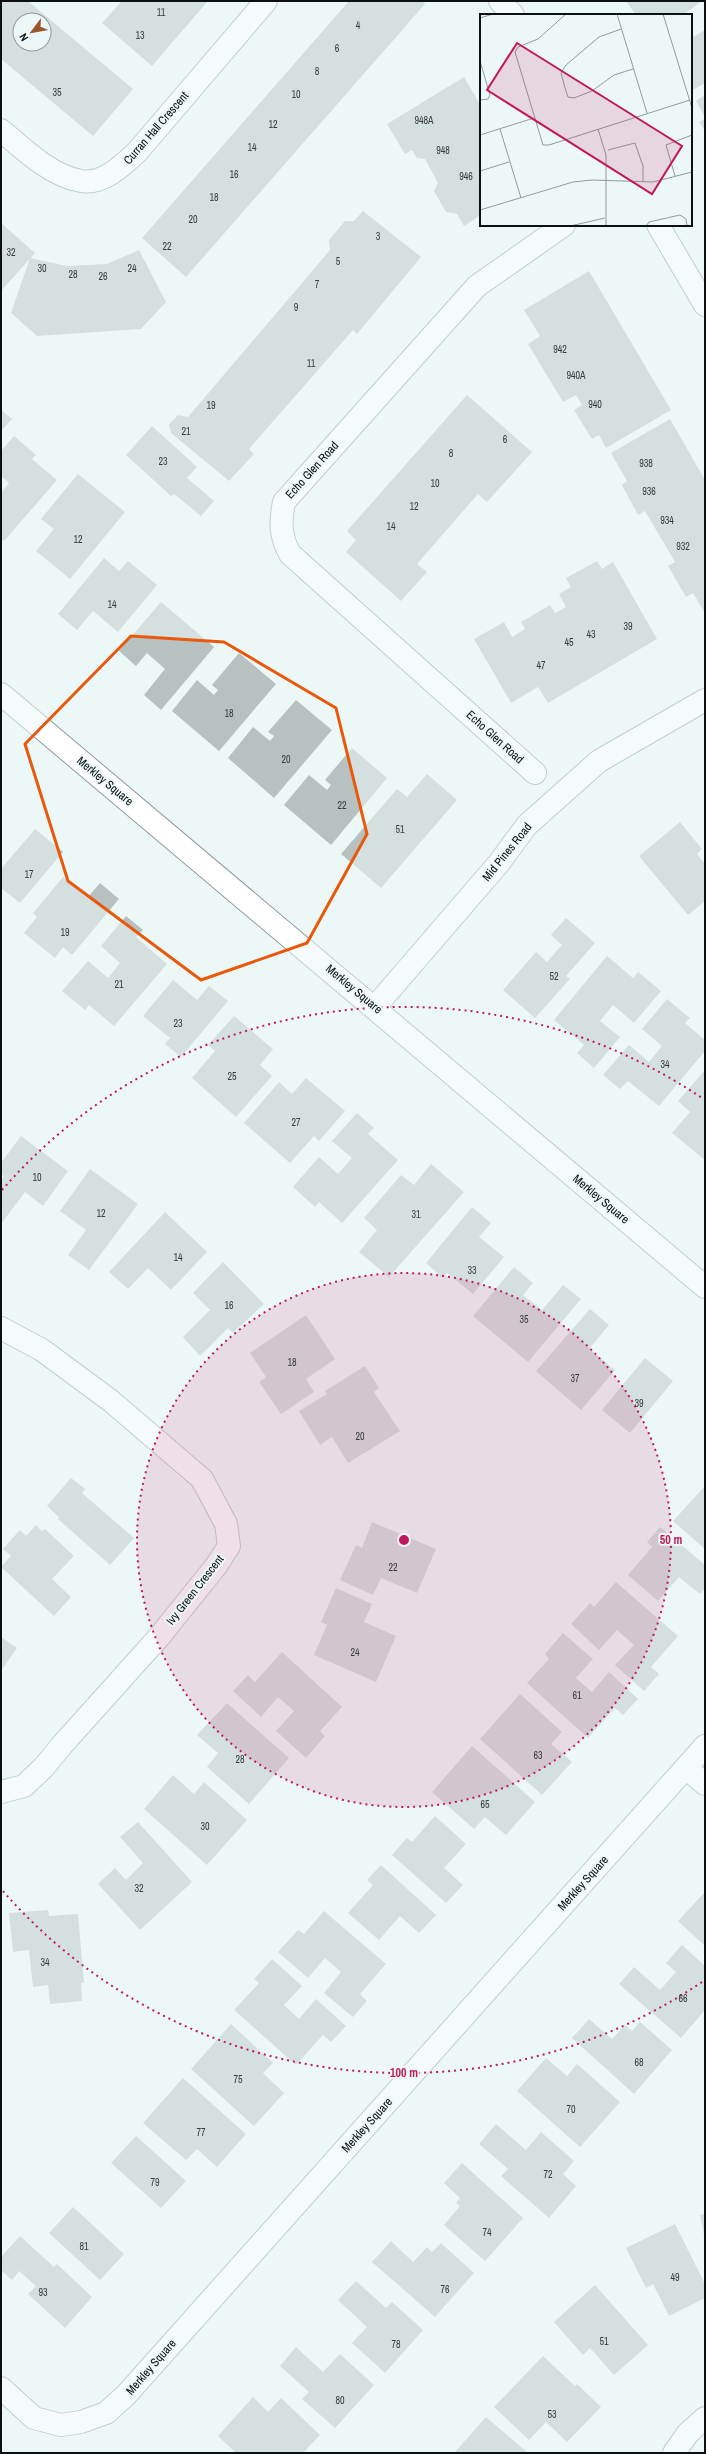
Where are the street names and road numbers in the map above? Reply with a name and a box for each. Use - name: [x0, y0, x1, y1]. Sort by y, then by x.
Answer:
- street label: Curran Hall Crescent: [120, 88, 192, 168]
- street label: Echo Glen Road: [282, 438, 342, 502]
- street label: Echo Glen Road: [463, 707, 527, 767]
- street label: Merkley Square: [73, 753, 137, 809]
- street label: Mid Pines Road: [479, 820, 535, 884]
- street label: Merkley Square: [322, 961, 386, 1017]
- street label: Merkley Square: [569, 1171, 633, 1227]
- street label: Ivy Green Crescent: [163, 1551, 228, 1628]
- street label: Merkley Square: [554, 1852, 612, 1914]
- street label: Merkley Square: [338, 2094, 396, 2156]
- street label: Merkley Square: [122, 2336, 180, 2398]

